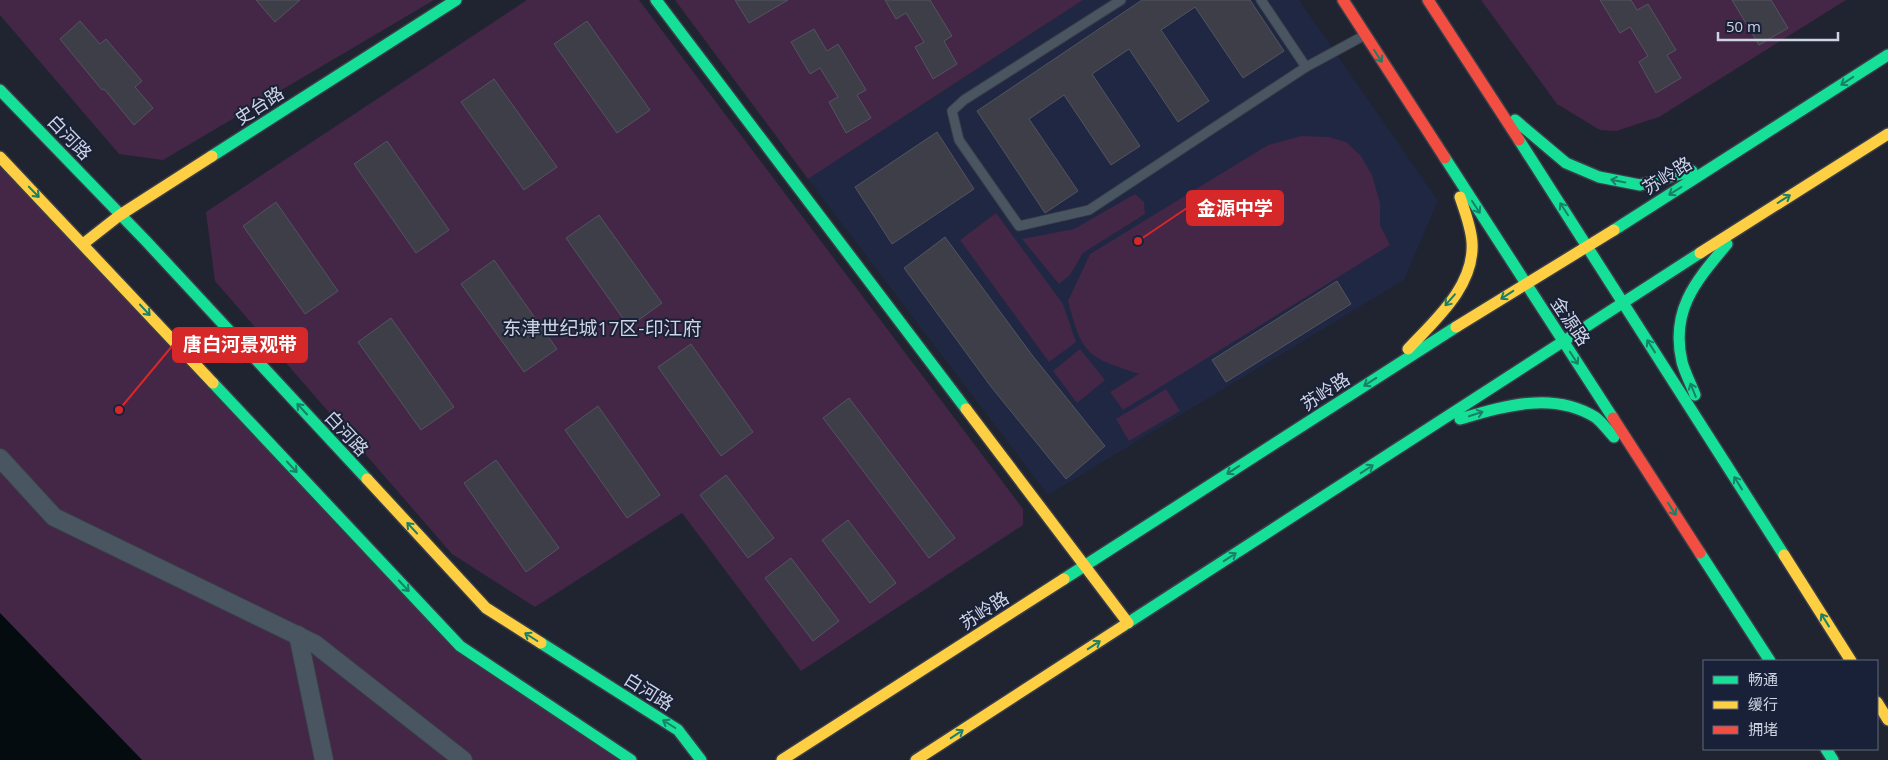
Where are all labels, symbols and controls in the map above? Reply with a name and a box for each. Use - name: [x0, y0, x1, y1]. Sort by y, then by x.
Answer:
- scale bar: [1718, 10, 1838, 42]
- text: 50 m: [1726, 16, 1761, 36]
- one-way arrow: [1374, 48, 1384, 62]
- one-way arrow: [1840, 76, 1854, 86]
- street label: 史台路: [230, 80, 288, 130]
- street label: 白河路: [43, 109, 97, 165]
- street label: 苏岭路: [1638, 151, 1696, 199]
- one-way arrow: [1610, 175, 1626, 185]
- one-way arrow: [28, 186, 40, 198]
- one-way arrow: [1668, 186, 1682, 196]
- callout: 金源中学: [1187, 191, 1283, 225]
- one-way arrow: [1777, 194, 1791, 204]
- text: 金源中学: [1197, 195, 1273, 221]
- one-way arrow: [1471, 200, 1481, 214]
- one-way arrow: [1558, 202, 1568, 216]
- one-way arrow: [1500, 290, 1514, 300]
- street label: 金源路: [1546, 292, 1596, 350]
- one-way arrow: [1444, 294, 1456, 307]
- one-way arrow: [139, 304, 151, 317]
- district label: 东津世纪城17区-印江府: [503, 315, 701, 341]
- callout: 唐白河景观带: [173, 328, 307, 362]
- text: 唐白河景观带: [183, 331, 297, 357]
- one-way arrow: [1646, 339, 1656, 353]
- one-way arrow: [1569, 351, 1579, 365]
- street label: 苏岭路: [1296, 366, 1354, 416]
- one-way arrow: [1363, 377, 1377, 388]
- one-way arrow: [1688, 383, 1697, 398]
- one-way arrow: [296, 403, 308, 415]
- street label: 白河路: [320, 405, 374, 461]
- one-way arrow: [1467, 409, 1483, 419]
- one-way arrow: [286, 461, 298, 473]
- one-way arrow: [1359, 464, 1373, 474]
- one-way arrow: [1227, 466, 1241, 476]
- one-way arrow: [1732, 476, 1743, 490]
- one-way arrow: [1667, 502, 1677, 516]
- one-way arrow: [406, 522, 418, 535]
- one-way arrow: [1223, 552, 1237, 562]
- one-way arrow: [398, 579, 410, 592]
- street label: 苏岭路: [955, 585, 1013, 635]
- one-way arrow: [1820, 613, 1830, 627]
- one-way arrow: [525, 631, 539, 641]
- one-way arrow: [1086, 640, 1100, 650]
- legend: [1703, 660, 1878, 750]
- street label: 白河路: [620, 667, 678, 715]
- text: 畅通: [1748, 669, 1778, 689]
- text: 缓行: [1748, 694, 1778, 714]
- one-way arrow: [662, 719, 676, 729]
- text: 拥堵: [1748, 719, 1778, 739]
- one-way arrow: [950, 728, 964, 739]

